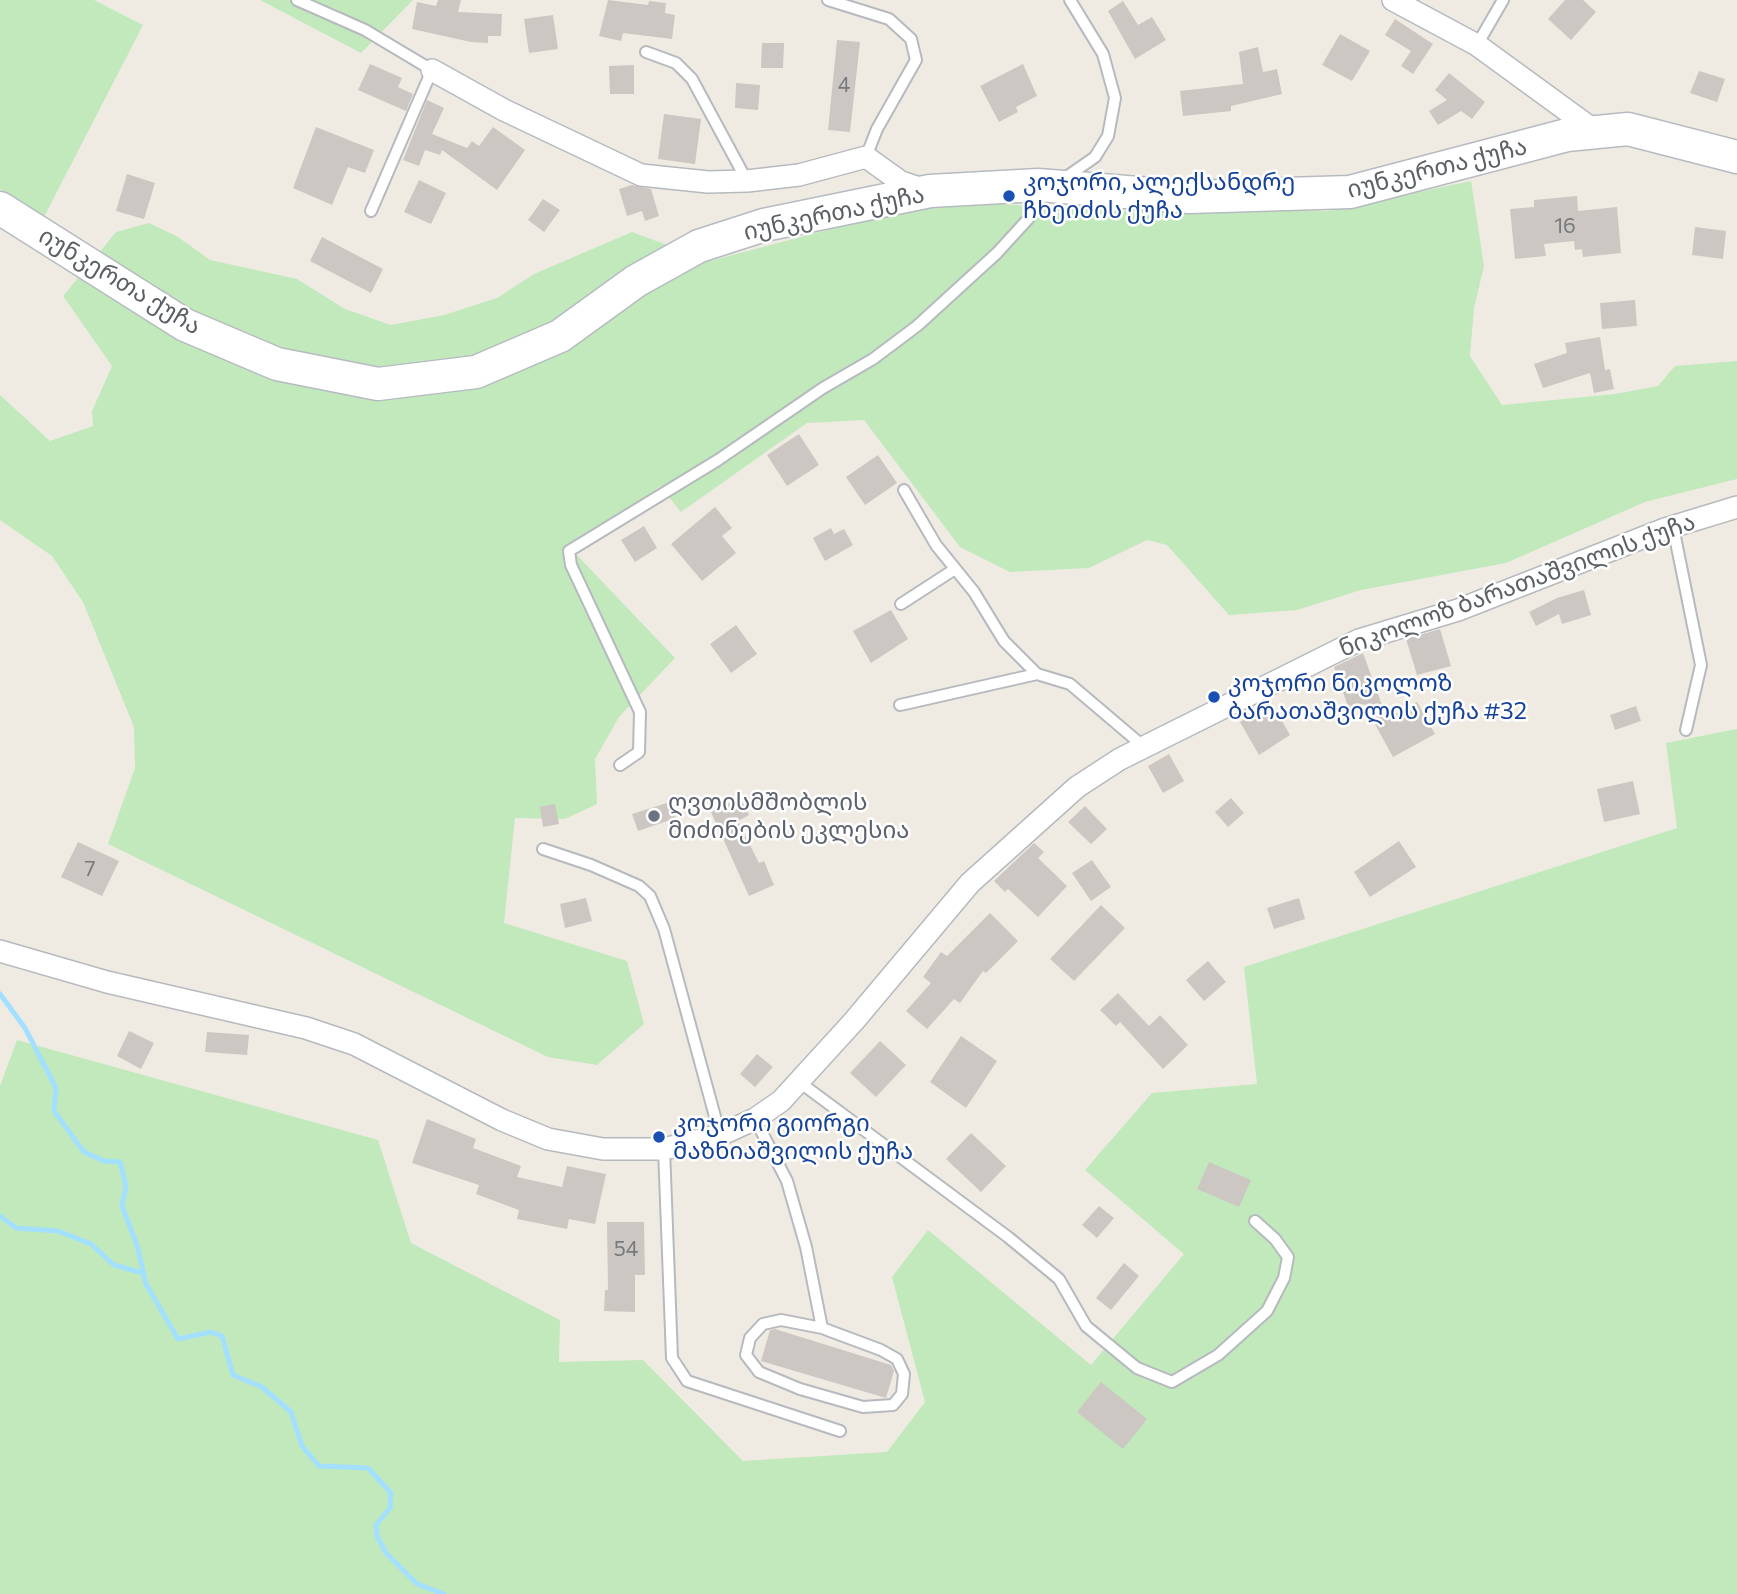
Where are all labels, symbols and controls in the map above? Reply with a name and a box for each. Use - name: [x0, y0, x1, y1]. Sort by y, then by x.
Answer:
- house number: 4: [838, 72, 850, 98]
- street label: იუნკერთა ქუჩა: [1344, 132, 1530, 204]
- place label: კოჯორი, ალექსანდრე ჩხეიძის ქუჩა: [1023, 168, 1295, 224]
- street label: იუნკერთა ქუჩა: [741, 180, 927, 246]
- marker: კოჯორი, ალექსანდრე ჩხეიძის ქუჩა: [1001, 188, 1017, 204]
- house number: 16: [1554, 213, 1576, 239]
- street label: იუნკერთა ქუჩა: [34, 221, 206, 341]
- street label: ნიკოლოზ ბარათაშვილის ქუჩა: [1335, 507, 1699, 663]
- place label: კოჯორი ნიკოლოზ ბარათაშვილის ქუჩა #32: [1228, 669, 1527, 725]
- marker: კოჯორი ნიკოლოზ ბარათაშვილის ქუჩა #32: [1206, 689, 1222, 705]
- place label: ღვთისმშობლის მიძინების ეკლესია: [668, 788, 909, 844]
- marker: ღვთისმშობლის მიძინების ეკლესია: [646, 808, 662, 824]
- house number: 7: [84, 856, 96, 882]
- place label: კოჯორი გიორგი მაზნიაშვილის ქუჩა: [673, 1109, 913, 1165]
- marker: კოჯორი გიორგი მაზნიაშვილის ქუჩა: [651, 1129, 667, 1145]
- house number: 54: [614, 1236, 638, 1262]

